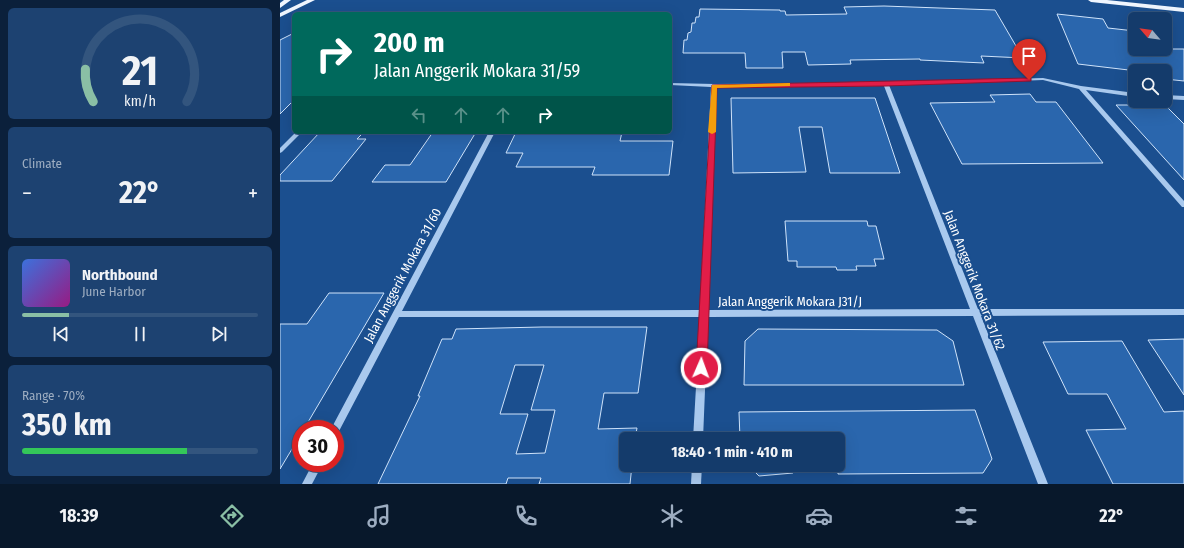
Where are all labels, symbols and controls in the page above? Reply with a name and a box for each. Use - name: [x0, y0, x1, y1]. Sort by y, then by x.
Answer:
- north arrow: [1128, 12, 1172, 56]
- map controls: [1128, 12, 1172, 108]
- text: 200 m: [374, 26, 445, 59]
- icon: right: [308, 28, 360, 80]
- pin: [1012, 39, 1046, 80]
- text: 21: [121, 45, 158, 95]
- icon: arrive: [1018, 45, 1040, 67]
- text: Jalan Anggerik Mokara 31/59: [374, 60, 580, 82]
- button: search: [1128, 64, 1172, 108]
- text: km/h: [124, 92, 156, 109]
- icon: left: [408, 104, 430, 126]
- icon: ahead: [450, 104, 472, 126]
- icon: ahead: [492, 104, 514, 126]
- icon: right: [534, 104, 556, 126]
- text: Climate: [22, 156, 62, 171]
- text: 22°: [119, 175, 161, 211]
- text: −: [22, 180, 32, 207]
- text: +: [248, 180, 258, 207]
- street label: Jalan Anggerik Mokara 31/60: [361, 205, 444, 345]
- street label: Jalan Anggerik Mokara 31/62: [941, 208, 1008, 353]
- text: Northbound: [82, 266, 158, 284]
- text: June Harbor: [82, 284, 146, 299]
- street label: Jalan Anggerik Mokara J31/J: [718, 294, 862, 309]
- icon: previous: [50, 323, 72, 345]
- icon: pause: [129, 323, 151, 345]
- icon: next: [208, 323, 230, 345]
- position arrow: [680, 347, 722, 389]
- text: Range · 70%: [22, 388, 85, 403]
- text: 350 km: [22, 407, 112, 443]
- speed limit sign: 30: [292, 420, 344, 472]
- text: 18:40 · 1 min · 410 m: [671, 443, 793, 461]
- icon: directions: [218, 502, 246, 530]
- icon: music: [365, 502, 393, 530]
- icon: phone: [512, 502, 540, 530]
- icon: climate: [658, 502, 686, 530]
- icon: car: [805, 502, 833, 530]
- icon: filters: [952, 502, 980, 530]
- text: 18:39: [59, 505, 99, 527]
- text: 22°: [1099, 505, 1124, 527]

